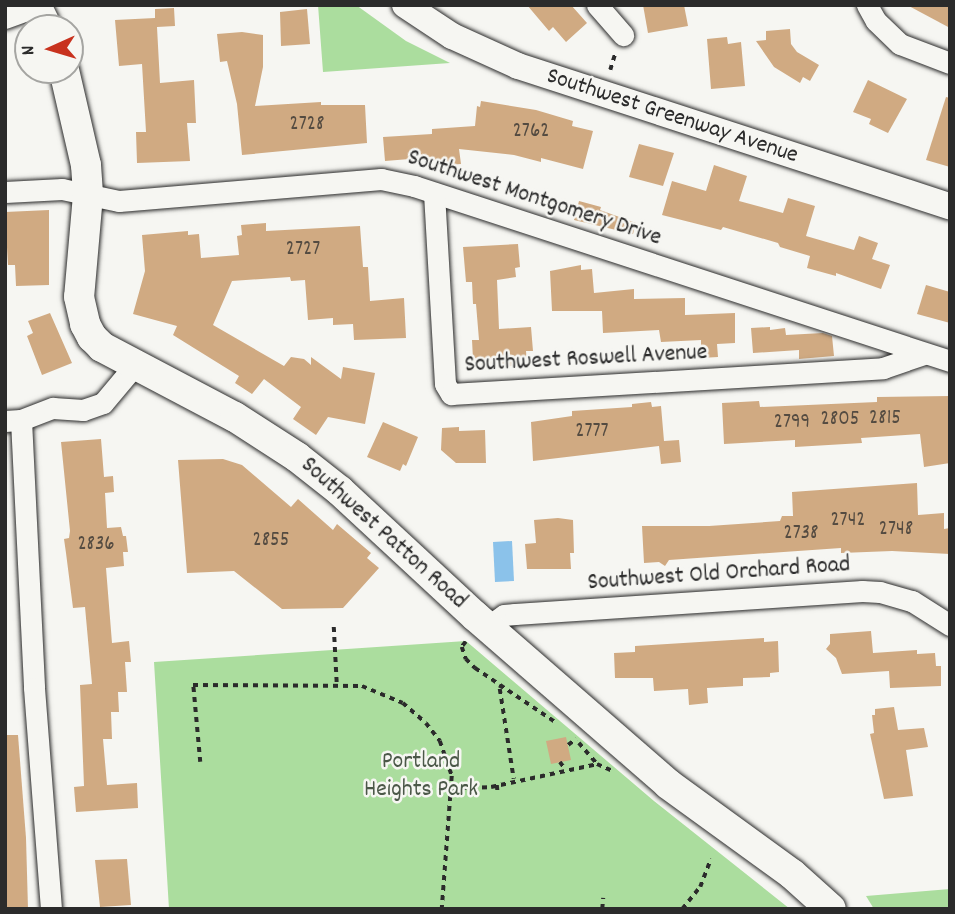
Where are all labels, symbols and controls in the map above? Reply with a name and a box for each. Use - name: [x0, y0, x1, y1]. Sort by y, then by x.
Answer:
- north arrow: [14, 14, 84, 84]
- text: N: [16, 45, 43, 56]
- street label: Southwest Greenway Avenue: [543, 63, 801, 171]
- house number: 2728: [290, 112, 324, 138]
- house number: 2762: [513, 119, 549, 145]
- street label: Southwest Montgomery Drive: [403, 144, 665, 254]
- house number: 2727: [286, 237, 320, 263]
- street label: Southwest Roswell Avenue: [464, 339, 708, 381]
- house number: 2815: [869, 406, 901, 432]
- house number: 2805: [821, 407, 859, 433]
- house number: 2799: [774, 410, 810, 436]
- house number: 2777: [575, 419, 609, 445]
- street label: Southwest Patton Road: [294, 452, 472, 616]
- house number: 2742: [830, 508, 866, 534]
- house number: 2748: [879, 517, 913, 543]
- house number: 2738: [784, 521, 818, 547]
- house number: 2855: [252, 528, 290, 554]
- house number: 2836: [77, 532, 115, 558]
- street label: Southwest Old Orchard Road: [587, 551, 851, 599]
- park label: Portland Heights Park: [364, 749, 478, 805]

